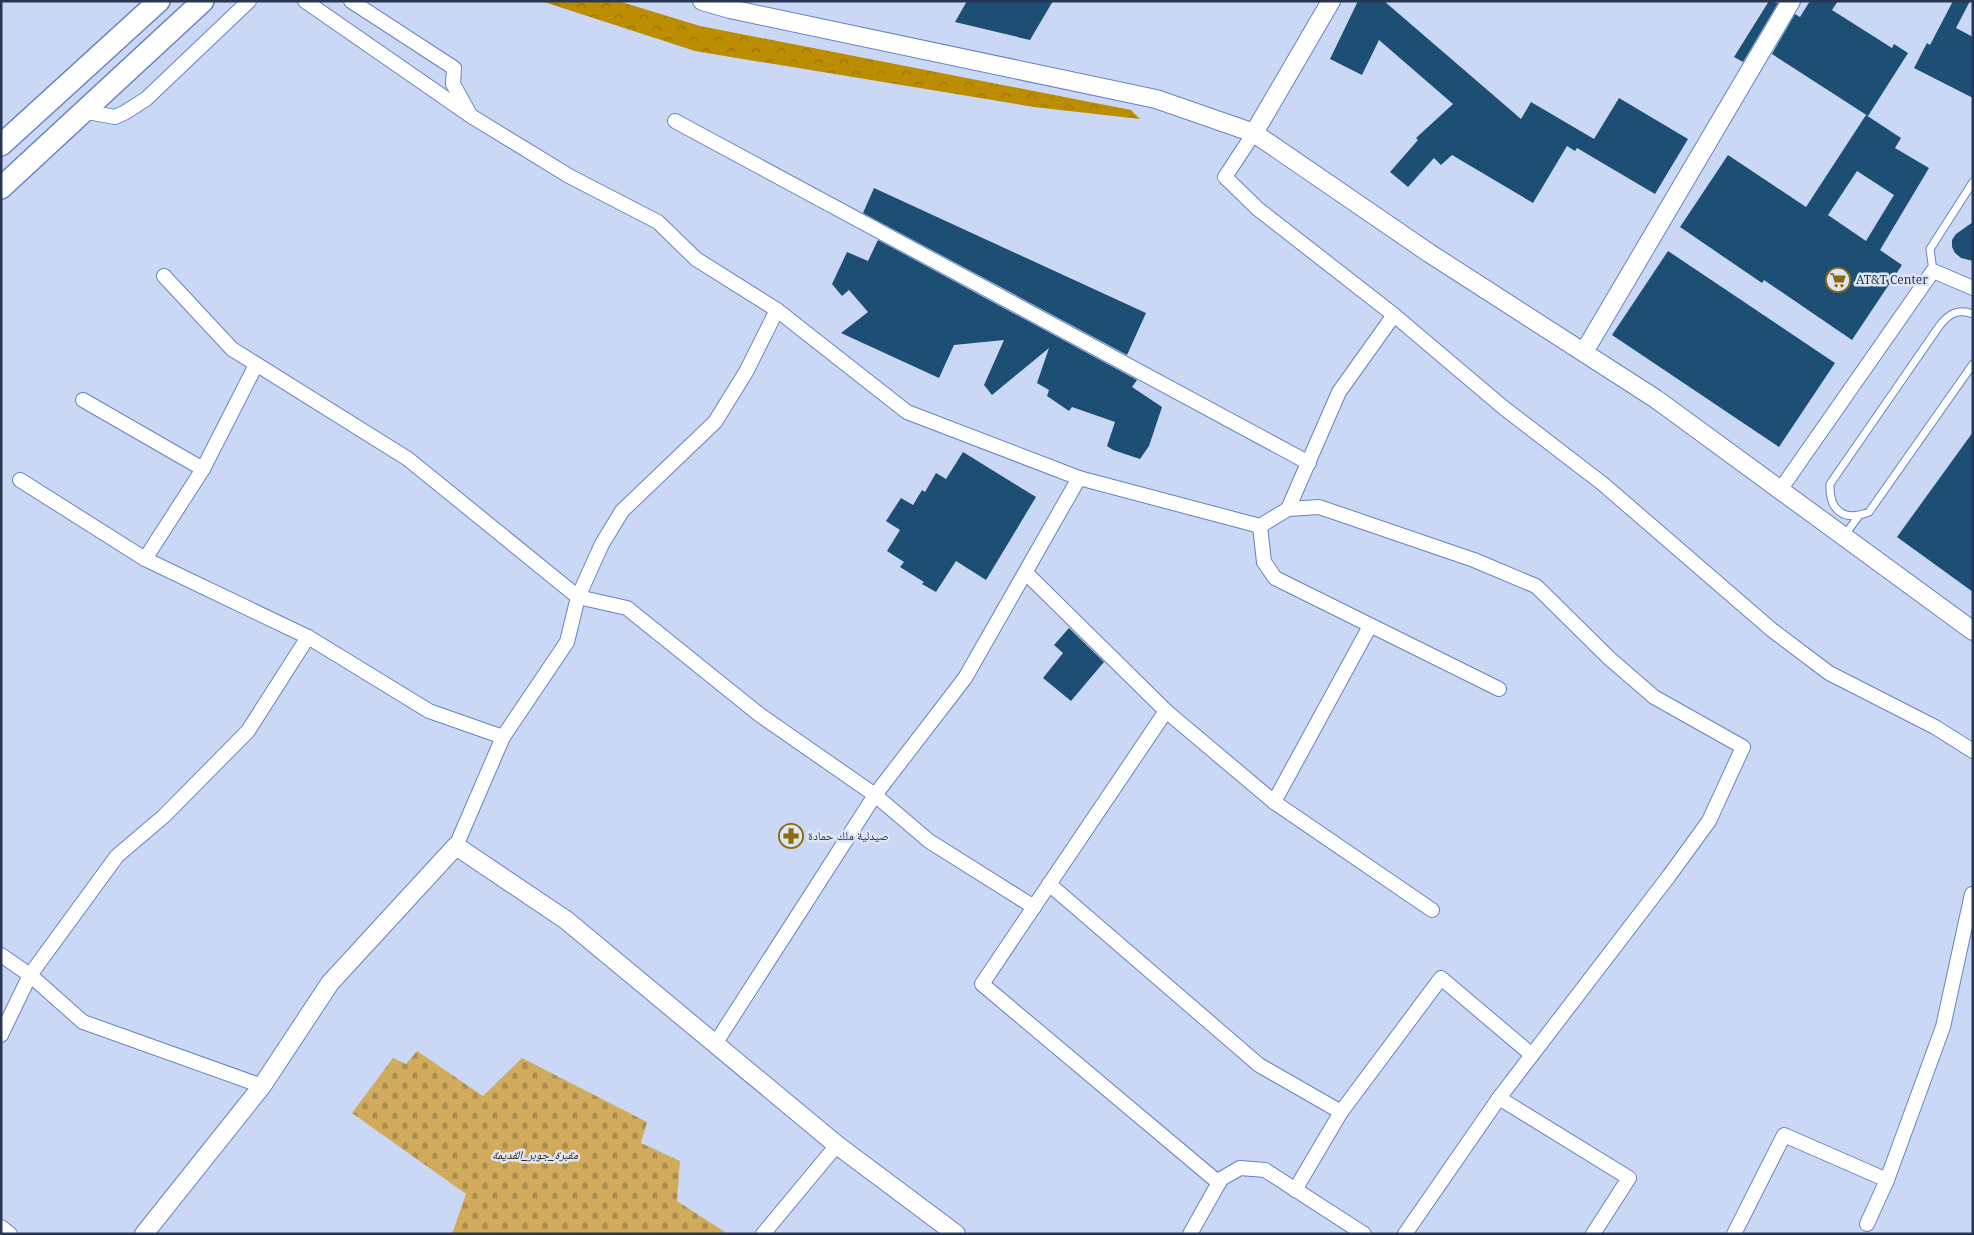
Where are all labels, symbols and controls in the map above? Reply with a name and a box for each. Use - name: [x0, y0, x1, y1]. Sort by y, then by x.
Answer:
- supermarket icon: AT&T Center: [1825, 267, 1851, 293]
- place label: AT&T Center: [1856, 271, 1928, 288]
- pharmacy icon: صيدلية ملك حمادة: [778, 823, 804, 849]
- place label: صيدلية ملك حمادة: [808, 827, 889, 844]
- park label: مقبرة_جوبر_القديمة: [492, 1146, 579, 1163]

